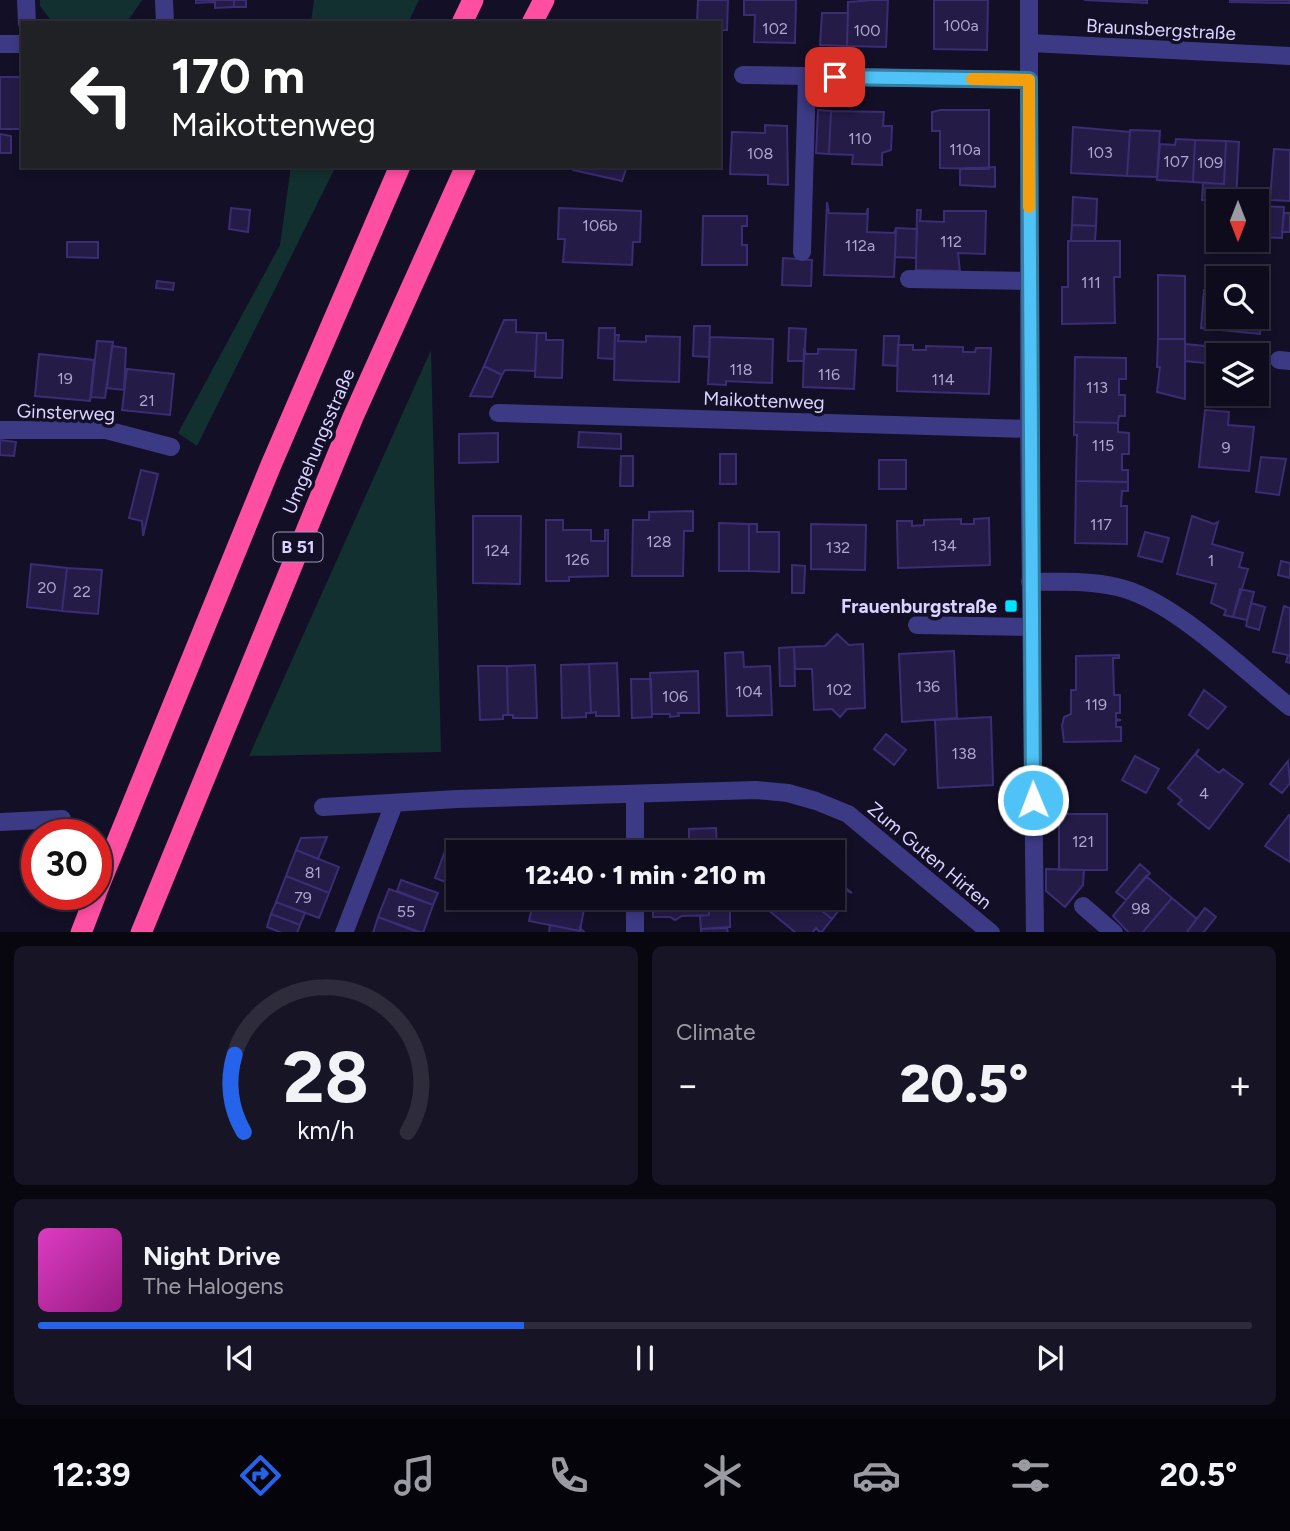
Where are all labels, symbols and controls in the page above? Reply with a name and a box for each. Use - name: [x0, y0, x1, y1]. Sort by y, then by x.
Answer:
- street label: Braunsbergstraße: [1085, 14, 1237, 45]
- house number: 100a: [943, 16, 979, 35]
- house number: 102: [762, 19, 788, 38]
- house number: 100: [853, 21, 881, 40]
- text: 170 m: [171, 46, 305, 105]
- pin: [805, 47, 865, 107]
- icon: left: [56, 49, 147, 140]
- icon: arrive: [816, 58, 854, 96]
- text: Maikottenweg: [171, 106, 376, 144]
- house number: 110: [848, 129, 872, 148]
- house number: 110a: [949, 140, 981, 159]
- house number: 103: [1087, 143, 1113, 162]
- house number: 108: [747, 144, 773, 163]
- house number: 107: [1163, 152, 1189, 171]
- house number: 109: [1197, 153, 1223, 172]
- north arrow: [1206, 189, 1269, 252]
- map controls: [1206, 189, 1269, 406]
- house number: 106b: [582, 216, 618, 235]
- house number: 112: [940, 232, 962, 251]
- house number: 112a: [845, 236, 875, 255]
- button: search: [1206, 266, 1269, 329]
- house number: 111: [1081, 273, 1101, 292]
- button: layers: [1206, 343, 1269, 406]
- house number: 118: [729, 360, 753, 379]
- street label: Umgehungsstraße: [277, 365, 360, 518]
- house number: 116: [818, 365, 840, 384]
- house number: 19: [57, 369, 73, 388]
- house number: 114: [931, 370, 955, 389]
- house number: 113: [1086, 378, 1108, 397]
- street label: Maikottenweg: [703, 387, 825, 414]
- house number: 21: [139, 391, 155, 410]
- street label: Ginsterweg: [16, 399, 116, 426]
- house number: 115: [1092, 436, 1114, 455]
- house number: 9: [1221, 438, 1231, 457]
- house number: 117: [1090, 515, 1112, 534]
- road number: B 51: [274, 532, 322, 562]
- house number: 128: [646, 532, 672, 551]
- house number: 134: [931, 536, 957, 555]
- house number: 132: [826, 538, 850, 557]
- house number: 124: [484, 541, 510, 560]
- house number: 126: [565, 550, 589, 569]
- house number: 1: [1208, 551, 1214, 570]
- house number: 20: [37, 578, 57, 597]
- house number: 22: [73, 582, 91, 601]
- place label: Frauenburgstraße: [841, 595, 997, 618]
- marker: Frauenburgstraße: [1003, 598, 1019, 614]
- house number: 136: [916, 677, 940, 696]
- house number: 102: [826, 680, 852, 699]
- house number: 104: [736, 682, 762, 701]
- house number: 106: [662, 687, 688, 706]
- house number: 119: [1085, 695, 1107, 714]
- house number: 138: [951, 744, 977, 763]
- position arrow: [996, 763, 1070, 837]
- house number: 4: [1199, 784, 1209, 803]
- street label: Zum Guten Hirten: [863, 797, 996, 914]
- speed limit sign: 30: [21, 819, 112, 910]
- house number: 121: [1072, 832, 1094, 851]
- text: 12:40 · 1 min · 210 m: [525, 859, 766, 891]
- house number: 81: [305, 863, 321, 882]
- house number: 79: [294, 888, 312, 907]
- house number: 98: [1132, 899, 1150, 918]
- house number: 55: [397, 902, 415, 921]
- text: Climate: [676, 1018, 755, 1046]
- text: 28: [283, 1033, 369, 1120]
- text: 20.5°: [900, 1053, 1028, 1115]
- text: −: [676, 1062, 700, 1108]
- text: +: [1228, 1062, 1252, 1108]
- text: km/h: [297, 1114, 355, 1144]
- text: Night Drive: [143, 1240, 280, 1272]
- text: The Halogens: [143, 1272, 284, 1300]
- icon: previous: [221, 1339, 259, 1377]
- icon: pause: [626, 1339, 664, 1377]
- icon: next: [1031, 1339, 1069, 1377]
- icon: directions: [236, 1451, 285, 1500]
- icon: music: [390, 1451, 439, 1500]
- icon: phone: [544, 1451, 593, 1500]
- icon: climate: [698, 1451, 747, 1500]
- icon: car: [852, 1451, 901, 1500]
- icon: filters: [1006, 1451, 1055, 1500]
- text: 12:39: [53, 1456, 131, 1494]
- text: 20.5°: [1160, 1456, 1237, 1494]

